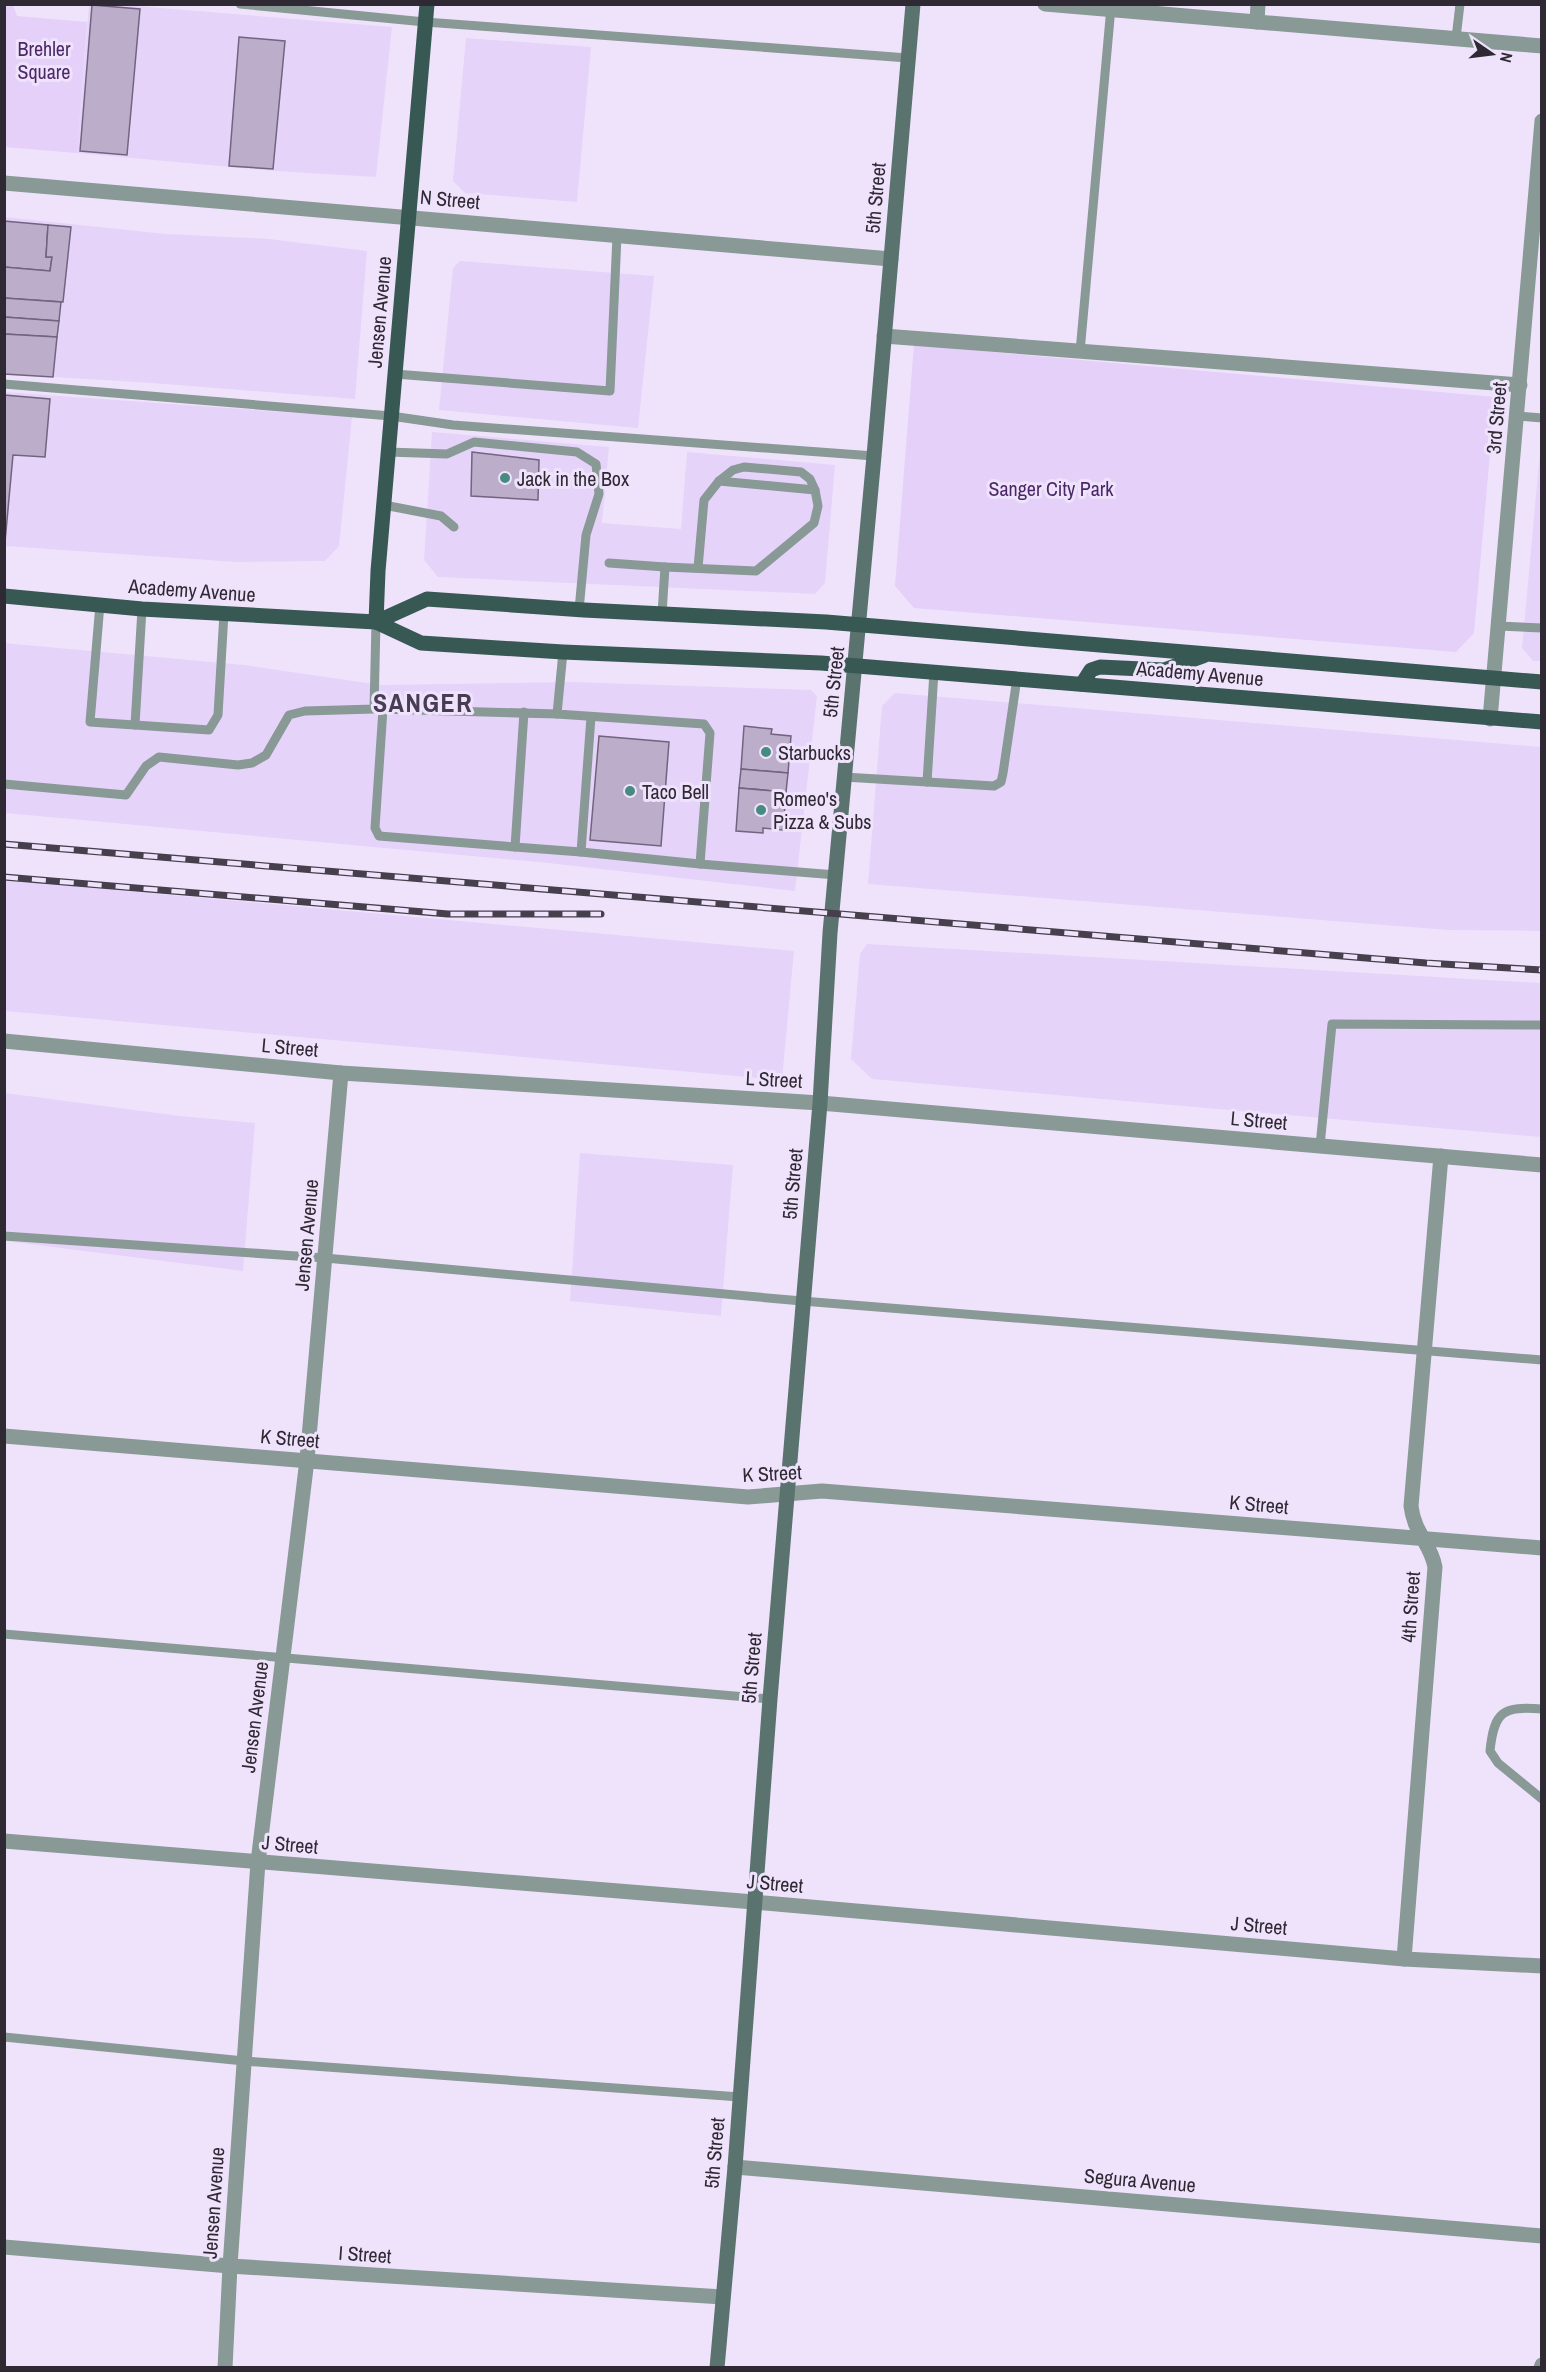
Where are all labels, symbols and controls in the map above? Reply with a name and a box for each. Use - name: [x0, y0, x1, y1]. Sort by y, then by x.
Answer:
- north arrow: [1462, 24, 1522, 84]
- park label: Brehler Square: [18, 35, 71, 85]
- text: N: [1495, 50, 1518, 65]
- street label: 5th Street: [858, 161, 892, 235]
- street label: N Street: [419, 183, 482, 215]
- street label: Jensen Avenue: [361, 255, 397, 369]
- street label: 3rd Street: [1479, 381, 1513, 455]
- place label: Jack in the Box: [517, 465, 630, 492]
- marker: Jack in the Box: [498, 471, 512, 485]
- park label: Sanger City Park: [989, 475, 1114, 502]
- street label: Academy Avenue: [127, 572, 256, 608]
- street label: 5th Street: [816, 645, 850, 719]
- street label: Academy Avenue: [1134, 654, 1265, 692]
- district label: SANGER: [373, 685, 473, 720]
- place label: Starbucks: [778, 739, 851, 766]
- marker: Starbucks: [759, 745, 773, 759]
- place label: Taco Bell: [642, 778, 709, 805]
- marker: Taco Bell: [623, 784, 637, 798]
- place label: Romeo's Pizza & Subs: [773, 785, 871, 835]
- marker: Romeo's Pizza & Subs: [754, 803, 768, 817]
- street label: L Street: [261, 1031, 320, 1063]
- street label: L Street: [745, 1064, 804, 1094]
- street label: L Street: [1230, 1104, 1289, 1136]
- street label: 5th Street: [775, 1147, 809, 1221]
- street label: Jensen Avenue: [288, 1178, 324, 1292]
- street label: K Street: [259, 1422, 321, 1454]
- street label: K Street: [742, 1458, 803, 1488]
- street label: K Street: [1228, 1488, 1290, 1520]
- street label: 4th Street: [1394, 1570, 1426, 1643]
- street label: 5th Street: [734, 1631, 768, 1705]
- street label: Jensen Avenue: [234, 1660, 274, 1774]
- street label: J Street: [261, 1828, 320, 1860]
- street label: J Street: [746, 1867, 805, 1899]
- street label: J Street: [1230, 1909, 1289, 1941]
- street label: 5th Street: [697, 2116, 731, 2190]
- street label: Jensen Avenue: [196, 2146, 230, 2260]
- street label: Segura Avenue: [1083, 2162, 1197, 2198]
- street label: I Street: [338, 2239, 393, 2269]

